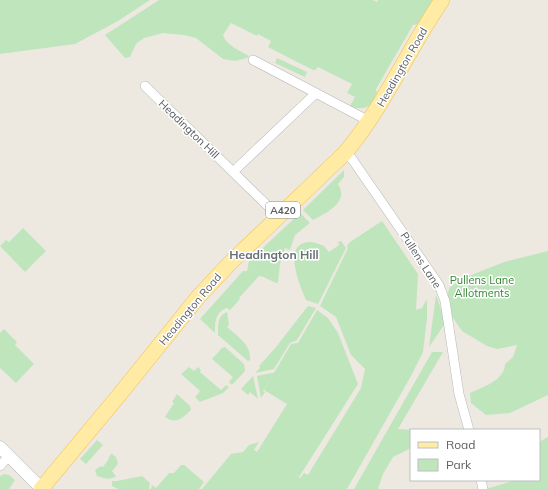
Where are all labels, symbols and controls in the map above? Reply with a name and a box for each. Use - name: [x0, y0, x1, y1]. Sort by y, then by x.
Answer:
- street label: Headington Road: [374, 25, 430, 109]
- street label: Headington Hill: [156, 97, 222, 161]
- road number: A420: [266, 202, 300, 218]
- street label: Pullens Lane: [398, 229, 444, 291]
- district label: Headington Hill: [229, 247, 319, 262]
- street label: Headington Road: [156, 270, 224, 348]
- park label: Pullens Lane Allotments: [450, 273, 514, 300]
- legend: [410, 429, 540, 481]
- text: Road: [446, 437, 475, 452]
- text: Park: [446, 457, 472, 472]

